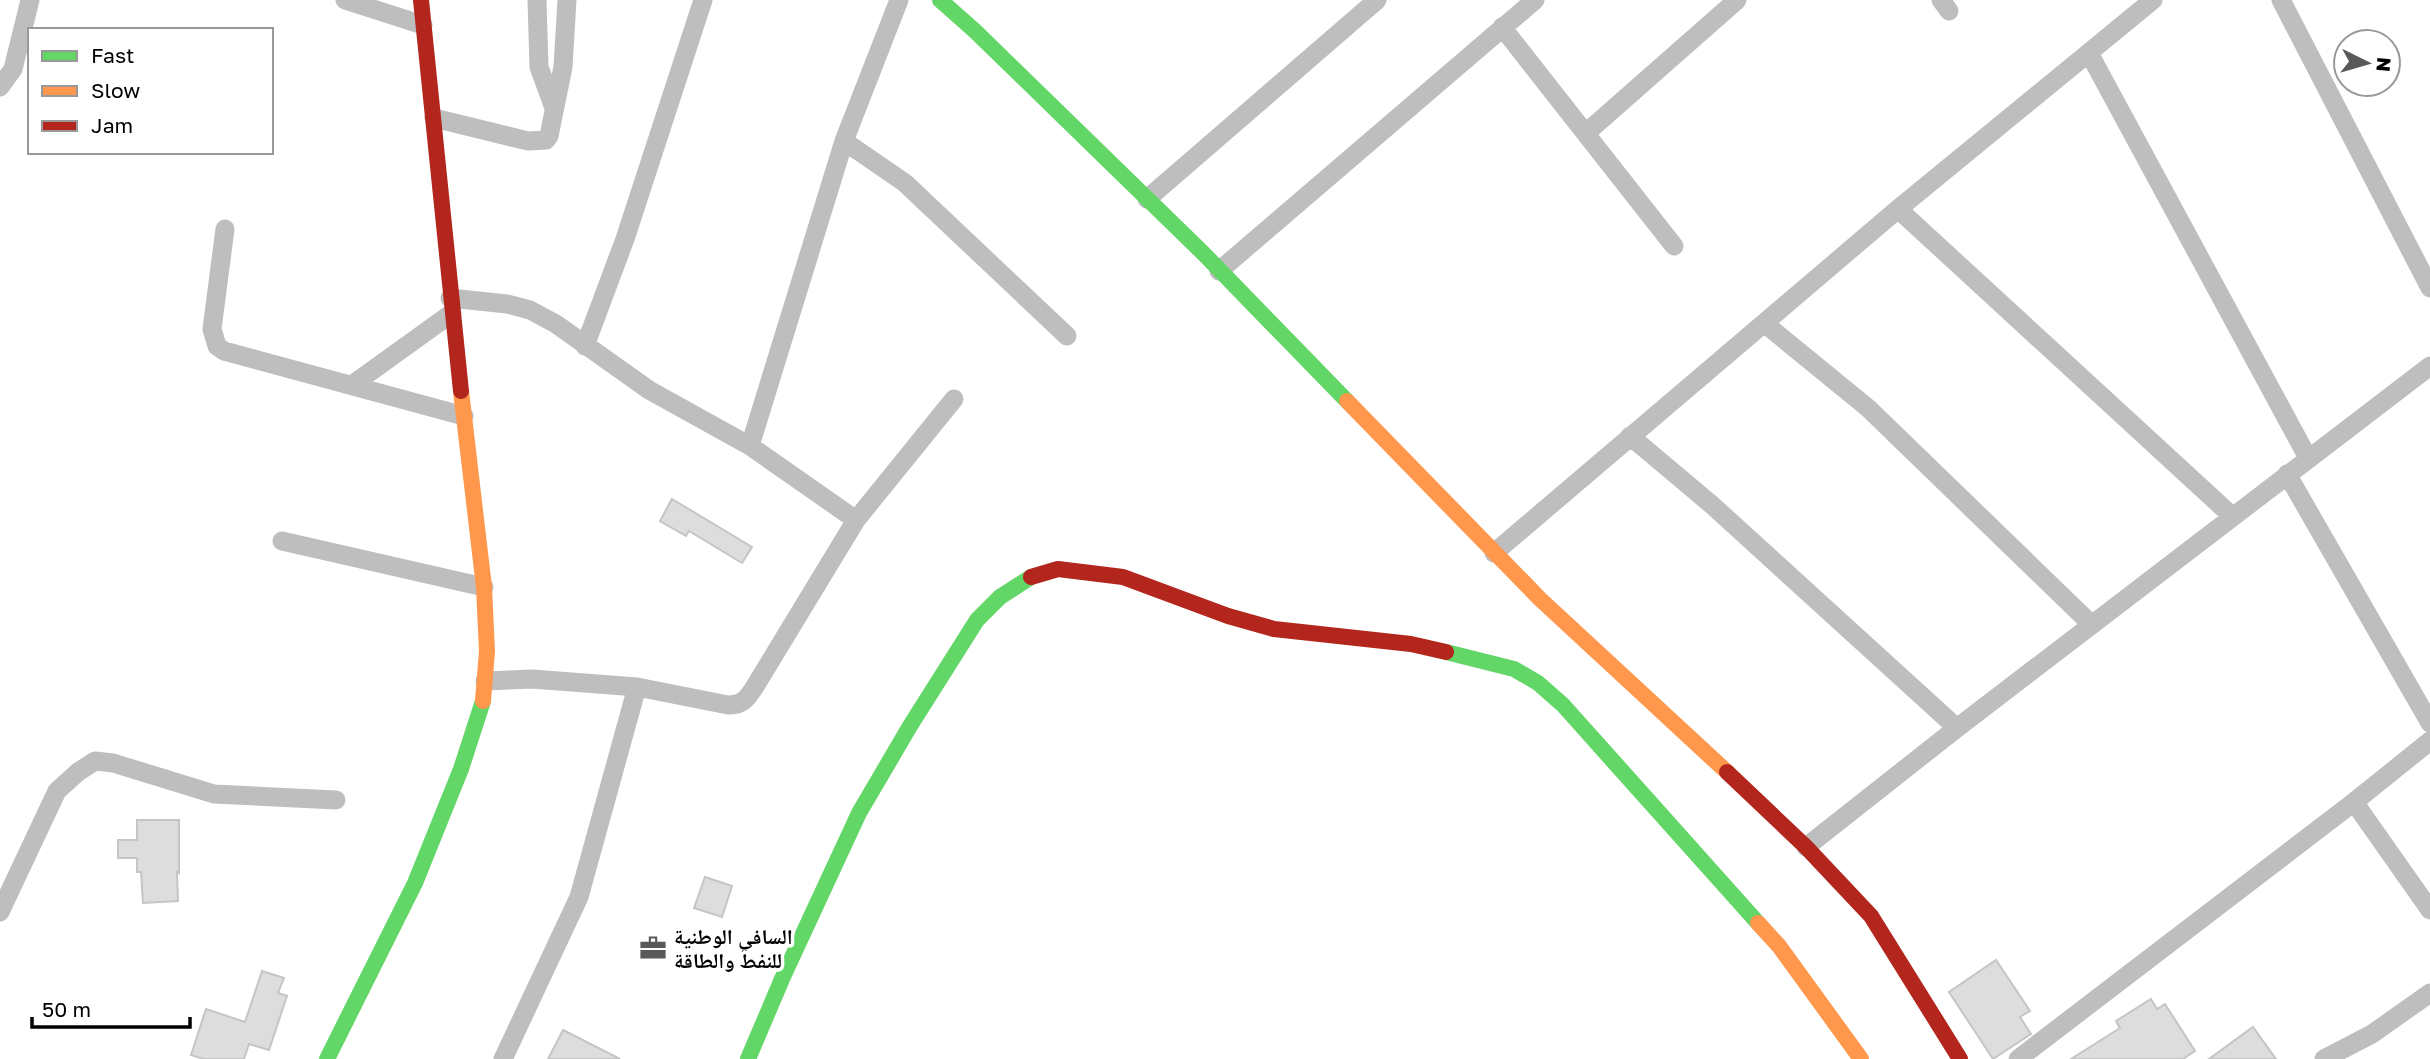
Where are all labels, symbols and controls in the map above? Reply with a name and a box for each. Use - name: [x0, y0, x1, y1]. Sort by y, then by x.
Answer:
- legend: [28, 28, 273, 154]
- north arrow: [2332, 28, 2402, 98]
- text: Fast: [91, 42, 134, 68]
- text: N: [2372, 56, 2397, 73]
- text: Slow: [91, 77, 140, 103]
- text: Jam: [91, 112, 133, 138]
- place label: السافي الوطنية للنفط والطاقة: [674, 923, 793, 973]
- office icon: السافي الوطنية للنفط والطاقة: [638, 933, 668, 963]
- scale bar: [32, 986, 189, 1030]
- text: 50 m: [42, 996, 91, 1022]

